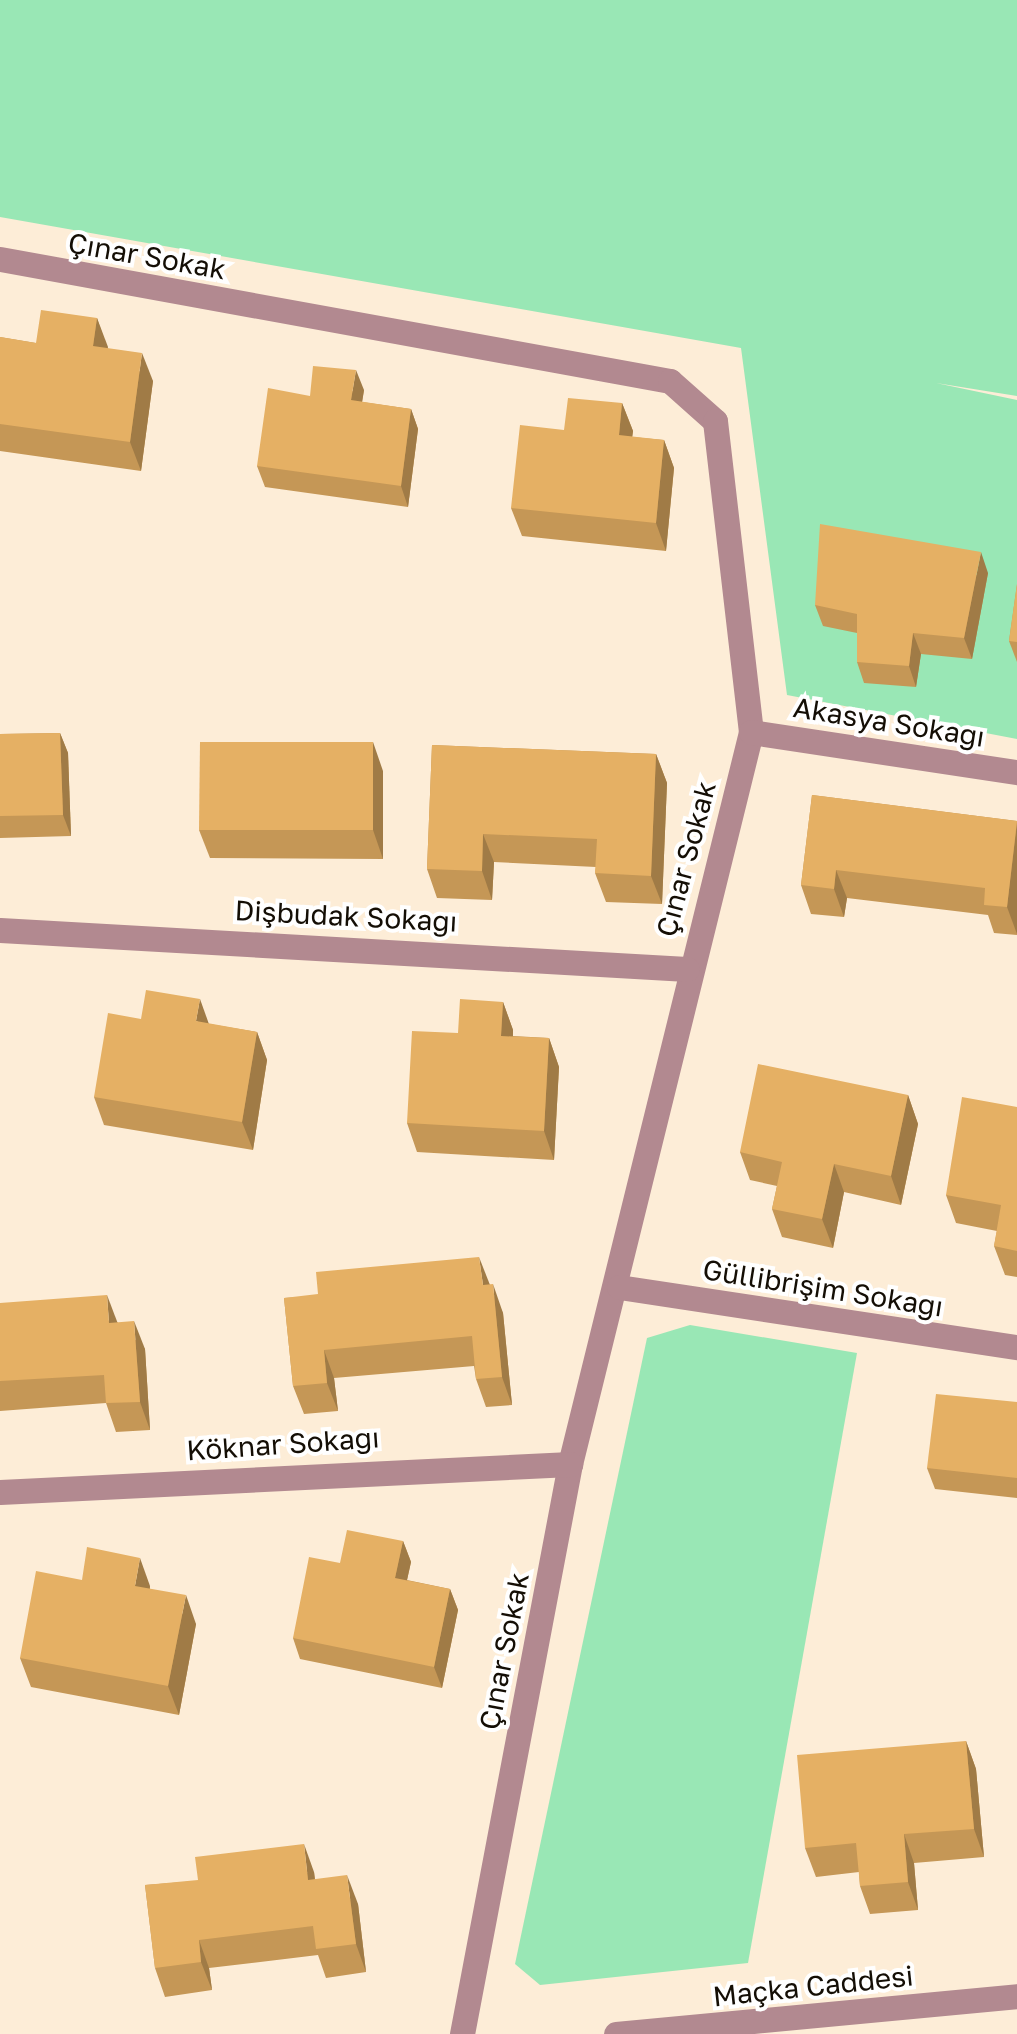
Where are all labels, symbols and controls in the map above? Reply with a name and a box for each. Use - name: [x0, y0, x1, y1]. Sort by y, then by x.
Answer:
- street label: Çınar Sokak: [66, 226, 228, 286]
- street label: Akasya Sokağı: [791, 690, 987, 754]
- street label: Çınar Sokak: [649, 778, 723, 940]
- street label: Dişbudak Sokağı: [234, 893, 458, 939]
- street label: Güllibrişim Sokağı: [701, 1252, 945, 1324]
- street label: Köknar Sokağı: [185, 1421, 381, 1467]
- street label: Çınar Sokak: [472, 1570, 536, 1732]
- street label: Maçka Caddesi: [711, 1959, 915, 2013]

